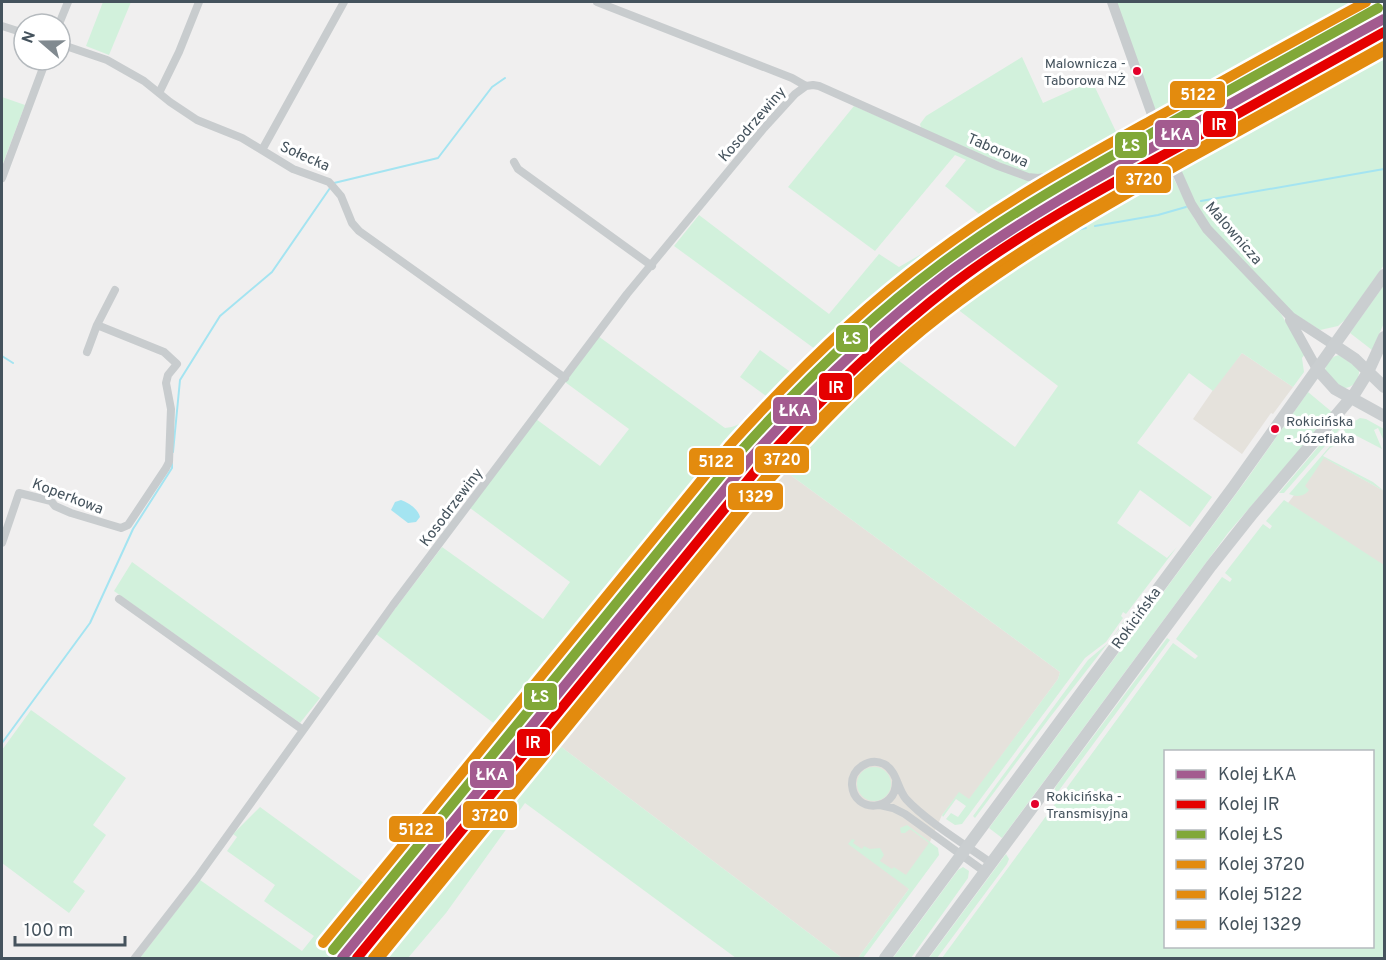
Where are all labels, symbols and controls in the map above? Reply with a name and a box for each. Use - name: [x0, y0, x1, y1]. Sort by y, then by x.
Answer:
- north arrow: [12, 12, 72, 72]
- text: N: [18, 29, 41, 46]
- place label: Malownicza - Taborowa NŻ: [1044, 56, 1126, 90]
- marker: Malownicza - Taborowa NŻ: [1131, 65, 1143, 77]
- line badge: 5122: [1169, 80, 1226, 109]
- street label: Kosodrzewiny: [715, 83, 791, 167]
- text: 5122: [1180, 86, 1216, 106]
- line badge: IR: [1202, 110, 1237, 138]
- text: IR: [1211, 116, 1227, 136]
- line badge: ŁKA: [1154, 119, 1200, 148]
- text: ŁKA: [1161, 126, 1193, 146]
- street label: Taborowa: [964, 130, 1031, 173]
- line badge: ŁS: [1114, 131, 1148, 159]
- text: ŁS: [1122, 137, 1140, 157]
- street label: Sołecka: [277, 138, 332, 177]
- line badge: 3720: [1115, 165, 1172, 194]
- text: 3720: [1125, 171, 1163, 191]
- street label: Malownicza: [1200, 199, 1265, 269]
- line badge: ŁS: [835, 324, 869, 353]
- text: ŁS: [843, 330, 861, 350]
- line badge: IR: [818, 372, 853, 401]
- text: IR: [828, 379, 844, 399]
- line badge: ŁKA: [772, 396, 818, 425]
- text: ŁKA: [779, 402, 811, 422]
- place label: Rokicińska - Józefiaka: [1286, 414, 1355, 448]
- marker: Rokicińska - Józefiaka: [1269, 423, 1281, 435]
- line badge: 3720: [754, 445, 810, 474]
- line badge: 5122: [688, 447, 745, 476]
- text: 3720: [763, 451, 801, 471]
- text: 5122: [698, 453, 734, 473]
- street label: Kosodrzewiny: [416, 465, 488, 551]
- street label: Koperkowa: [29, 475, 106, 520]
- line badge: 1329: [727, 482, 784, 511]
- text: 1329: [738, 488, 774, 508]
- street label: Rokicińska: [1108, 584, 1166, 654]
- line badge: ŁS: [523, 682, 558, 711]
- text: ŁS: [531, 688, 549, 708]
- line badge: IR: [516, 728, 551, 757]
- text: IR: [525, 734, 541, 754]
- legend: [1164, 750, 1374, 948]
- line badge: ŁKA: [469, 760, 515, 789]
- text: Kolej ŁKA: [1218, 764, 1297, 787]
- text: ŁKA: [476, 766, 508, 786]
- place label: Rokicińska - Transmisyjna: [1046, 789, 1128, 823]
- text: Kolej IR: [1218, 794, 1280, 817]
- marker: Rokicińska - Transmisyjna: [1029, 798, 1041, 810]
- line badge: 3720: [462, 800, 518, 829]
- text: 3720: [471, 807, 509, 827]
- line badge: 5122: [388, 815, 445, 843]
- text: 5122: [398, 821, 434, 841]
- text: Kolej ŁS: [1218, 824, 1283, 847]
- text: Kolej 3720: [1218, 854, 1305, 877]
- text: Kolej 5122: [1218, 884, 1303, 907]
- scale bar: [15, 909, 124, 947]
- text: Kolej 1329: [1218, 914, 1302, 937]
- text: 100 m: [24, 920, 73, 943]

